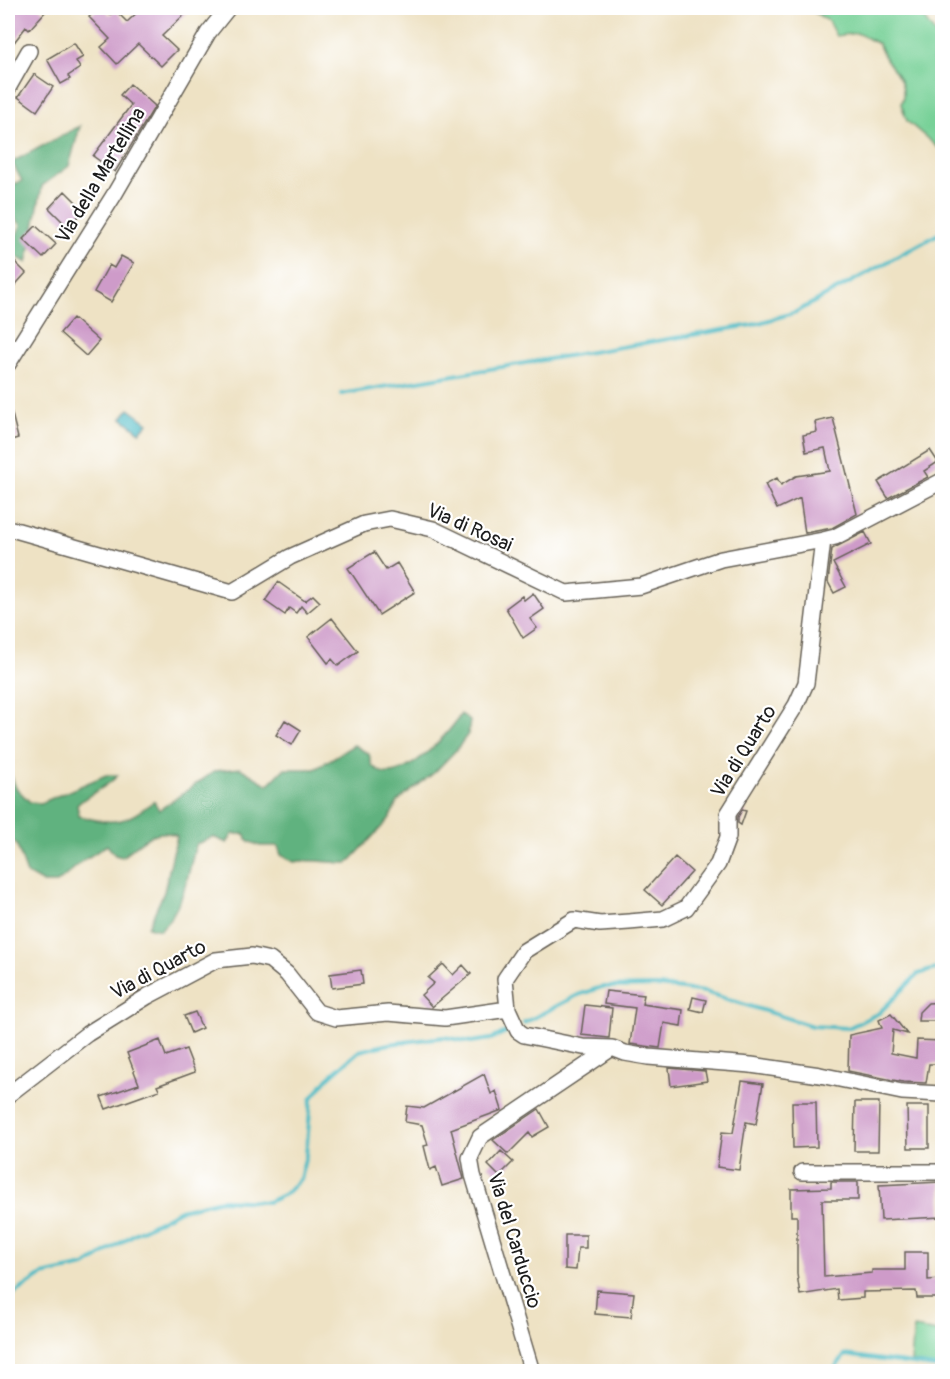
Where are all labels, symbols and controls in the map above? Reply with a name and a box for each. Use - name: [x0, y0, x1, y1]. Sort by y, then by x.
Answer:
- street label: Via della Martellina: [50, 103, 151, 248]
- street label: Via di Rosai: [423, 498, 516, 557]
- street label: Via di Quarto: [705, 700, 782, 802]
- street label: Via di Quarto: [106, 934, 210, 1005]
- street label: Via del Carduccio: [482, 1169, 547, 1311]

